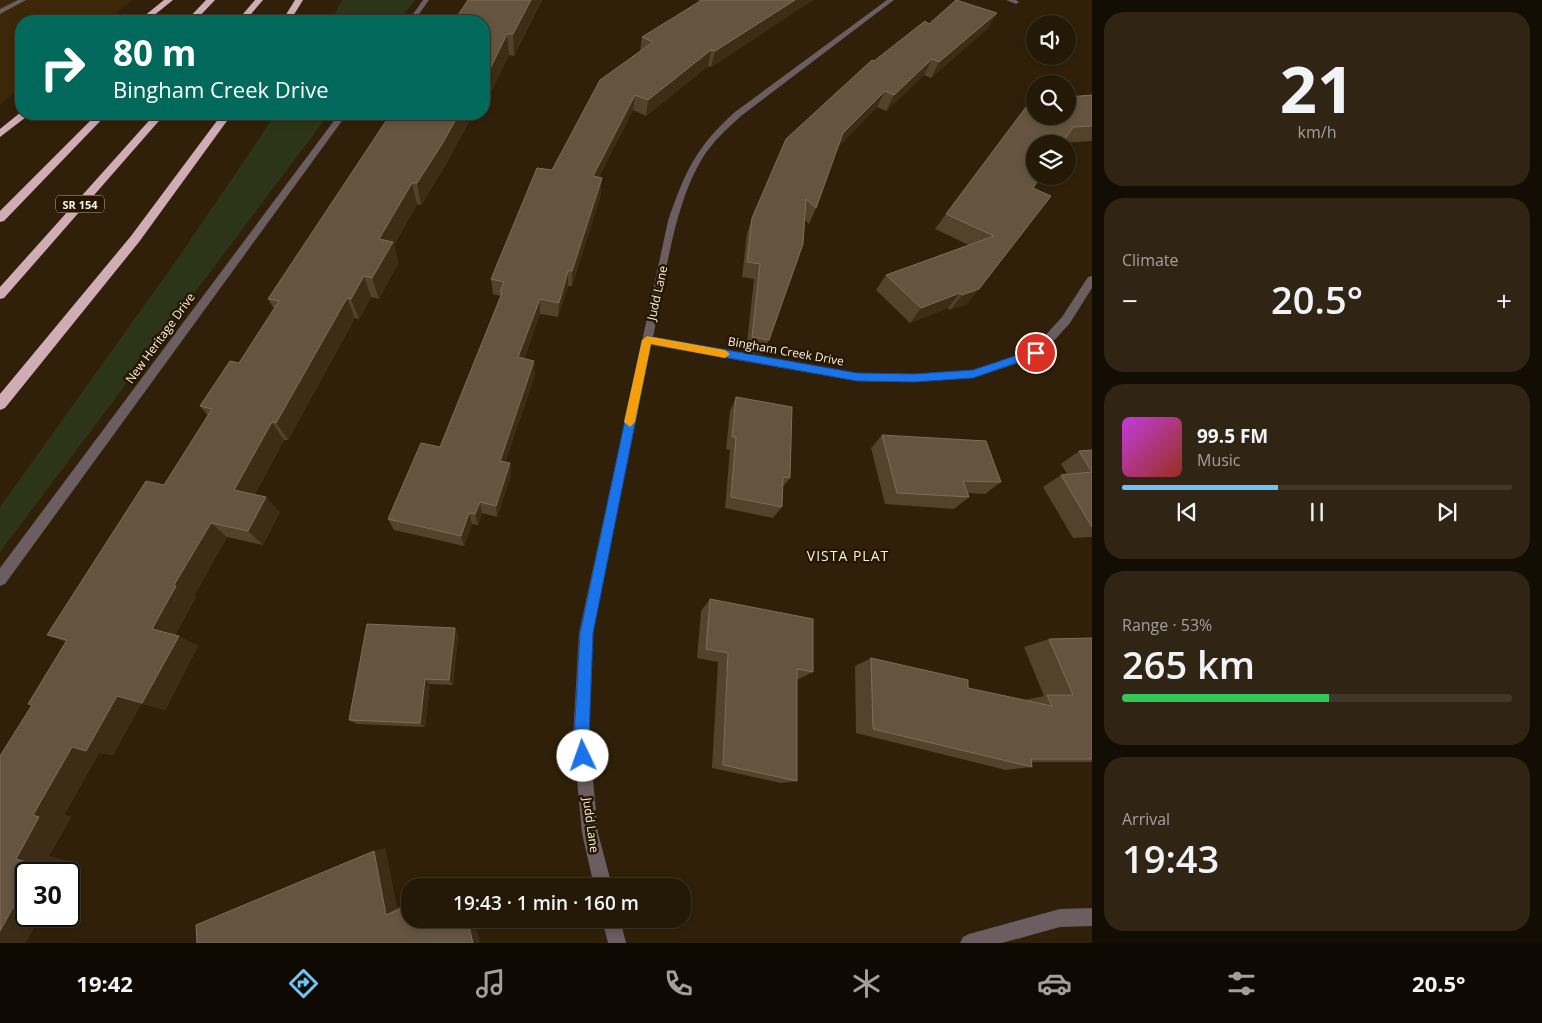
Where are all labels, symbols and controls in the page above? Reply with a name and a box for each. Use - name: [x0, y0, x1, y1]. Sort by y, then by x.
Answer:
- map controls: [1026, 15, 1076, 185]
- button: sound: [1026, 15, 1076, 65]
- text: 80 m: [113, 29, 196, 76]
- icon: right: [30, 35, 95, 100]
- text: 21: [1280, 44, 1354, 132]
- text: Bingham Creek Drive: [113, 74, 329, 104]
- button: search: [1026, 75, 1076, 125]
- text: km/h: [1298, 121, 1336, 143]
- button: layers: [1026, 135, 1076, 185]
- road number: SR 154: [56, 195, 104, 212]
- text: Climate: [1122, 249, 1179, 271]
- street label: Judd Lane: [642, 264, 672, 323]
- text: 20.5°: [1271, 273, 1363, 325]
- text: −: [1122, 281, 1138, 319]
- text: +: [1496, 281, 1512, 319]
- street label: New Heritage Drive: [121, 289, 199, 387]
- street label: Bingham Creek Drive: [727, 332, 846, 370]
- pin: [1015, 332, 1057, 374]
- icon: arrive: [1022, 339, 1050, 367]
- text: 99.5 FM: [1197, 423, 1268, 449]
- text: Music: [1197, 449, 1241, 471]
- icon: previous: [1173, 498, 1201, 526]
- icon: pause: [1303, 498, 1331, 526]
- icon: next: [1433, 498, 1461, 526]
- district label: VISTA PLAT: [807, 546, 889, 565]
- text: Range · 53%: [1122, 614, 1212, 636]
- text: 265 km: [1122, 638, 1255, 690]
- position arrow: [556, 729, 608, 781]
- street label: Judd Lane: [579, 795, 603, 854]
- text: Arrival: [1122, 808, 1170, 830]
- text: 19:43: [1122, 832, 1219, 884]
- speed limit sign: 30: [15, 862, 80, 927]
- text: 19:43 · 1 min · 160 m: [453, 890, 639, 916]
- icon: directions: [286, 966, 321, 1001]
- icon: music: [473, 966, 508, 1001]
- icon: phone: [661, 966, 696, 1001]
- icon: climate: [849, 966, 884, 1001]
- icon: car: [1037, 966, 1072, 1001]
- icon: filters: [1224, 966, 1259, 1001]
- text: 19:42: [76, 968, 133, 998]
- text: 20.5°: [1412, 968, 1466, 998]

